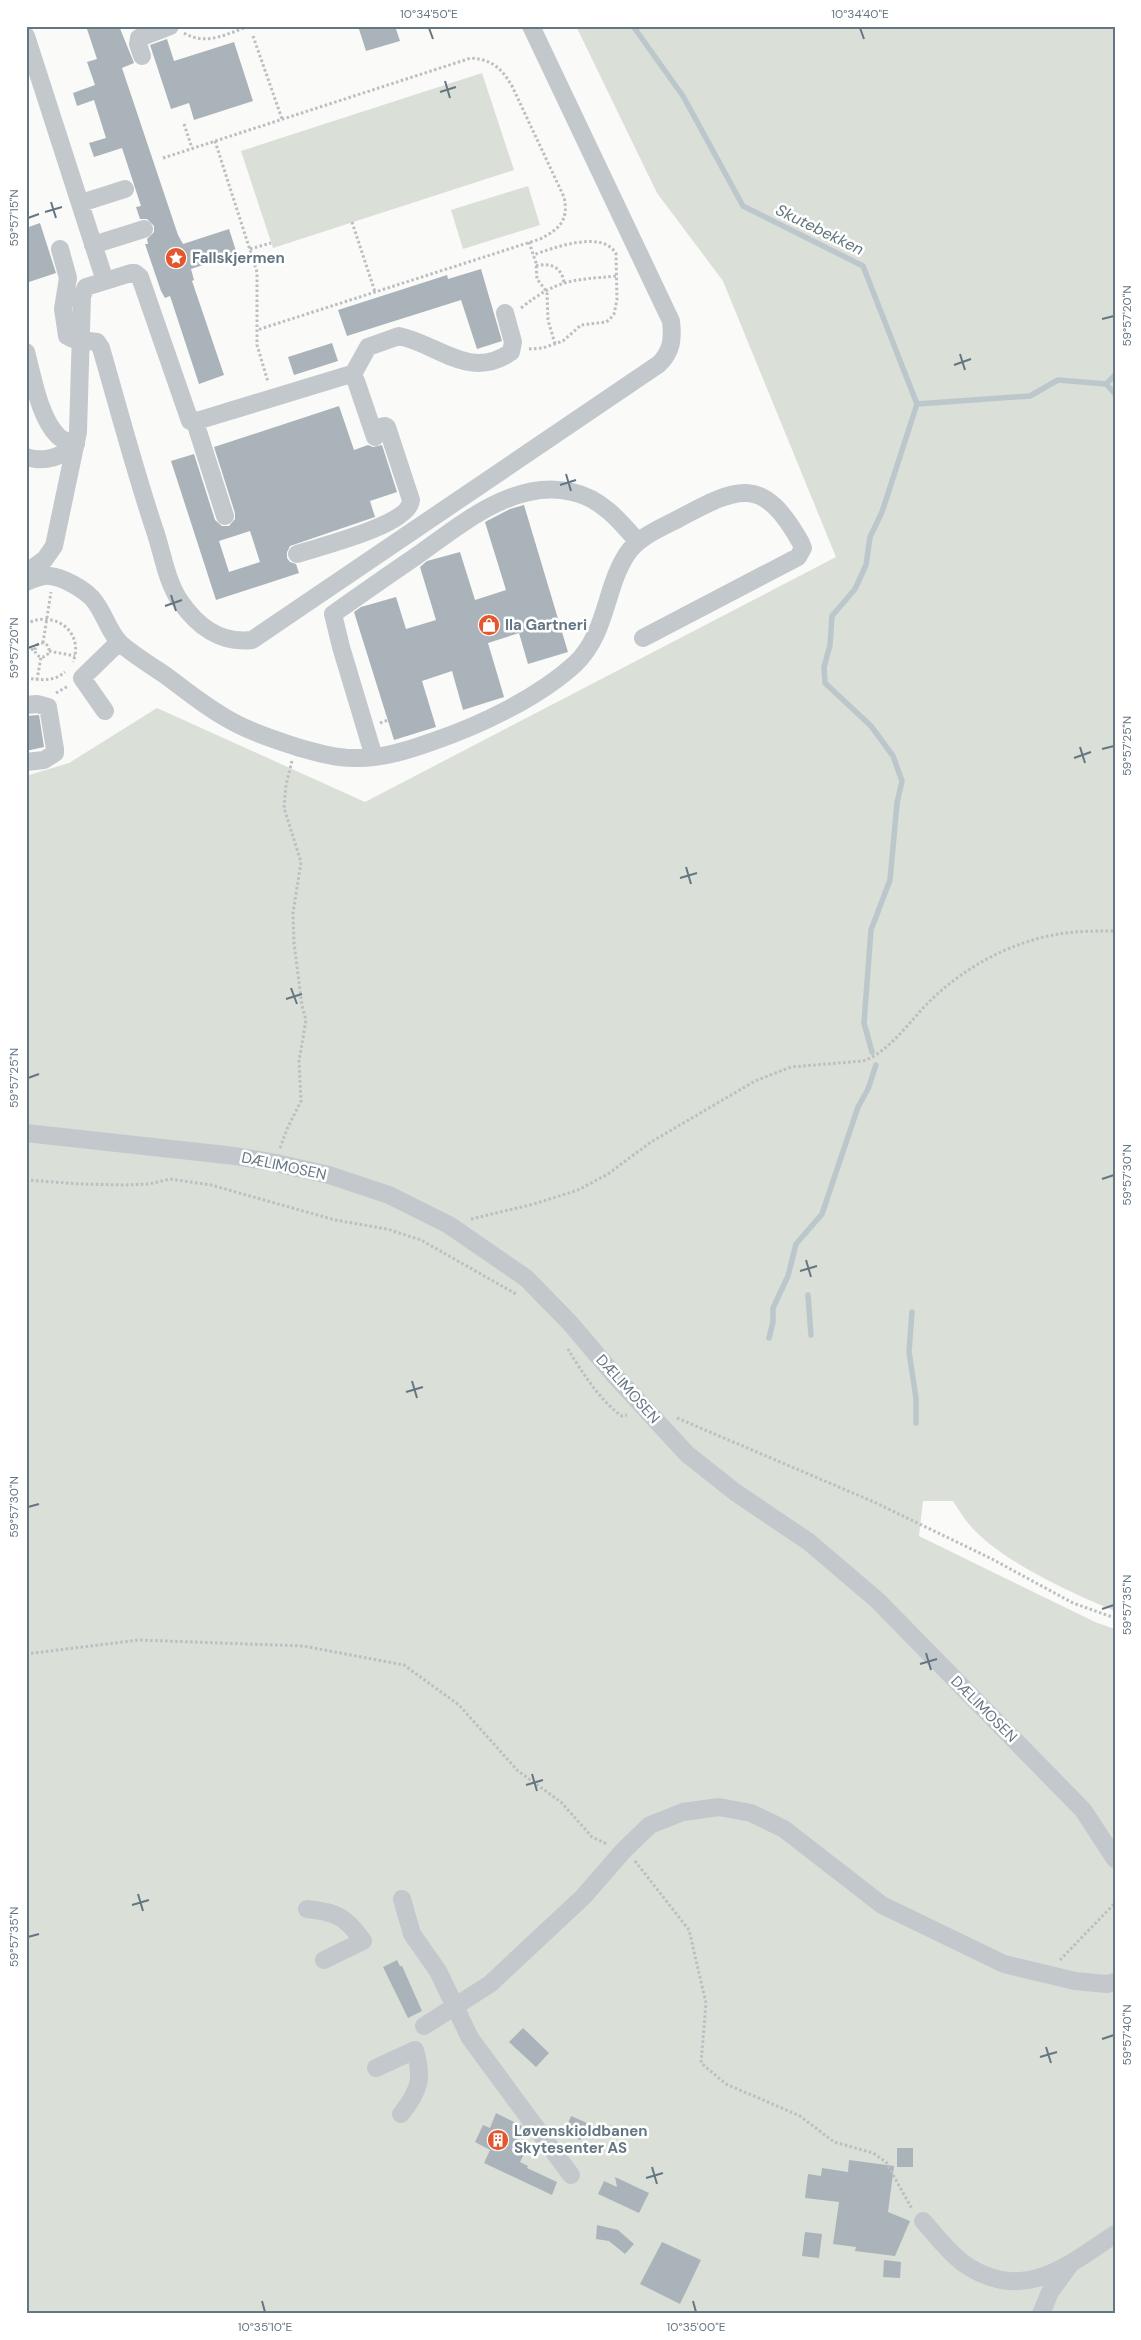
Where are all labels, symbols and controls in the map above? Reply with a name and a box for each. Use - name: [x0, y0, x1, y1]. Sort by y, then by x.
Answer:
- text: 10°34'50"E: [400, 6, 458, 22]
- text: 10°34'40"E: [831, 6, 889, 22]
- text: 59°57'15"N: [6, 189, 22, 247]
- water label: Skutebekken: [772, 199, 867, 260]
- place icon: Fallskjermen: [164, 246, 188, 270]
- place label: Fallskjermen: [192, 248, 285, 268]
- text: 59°57'20"N: [1119, 285, 1135, 347]
- shop icon: Ila Gartneri: [477, 613, 501, 637]
- place label: Ila Gartneri: [505, 615, 587, 635]
- text: 59°57'20"N: [6, 617, 22, 679]
- text: 59°57'25"N: [1119, 716, 1135, 776]
- text: 59°57'25"N: [6, 1048, 22, 1108]
- text: 59°57'30"N: [1119, 1144, 1135, 1206]
- street label: DÆLIMOSEN: [240, 1147, 328, 1185]
- street label: DÆLIMOSEN: [592, 1350, 664, 1428]
- text: 59°57'30"N: [6, 1476, 22, 1538]
- text: 59°57'35"N: [1119, 1575, 1135, 1635]
- street label: DÆLIMOSEN: [946, 1671, 1022, 1747]
- text: 59°57'35"N: [6, 1907, 22, 1967]
- text: 59°57'40"N: [1119, 2004, 1135, 2066]
- place label: Løvenskioldbanen Skytesenter AS: [514, 2121, 647, 2158]
- building icon: Løvenskioldbanen Skytesenter AS: [486, 2128, 510, 2152]
- text: 10°35'10"E: [238, 2319, 292, 2335]
- text: 10°35'00"E: [667, 2319, 726, 2335]

